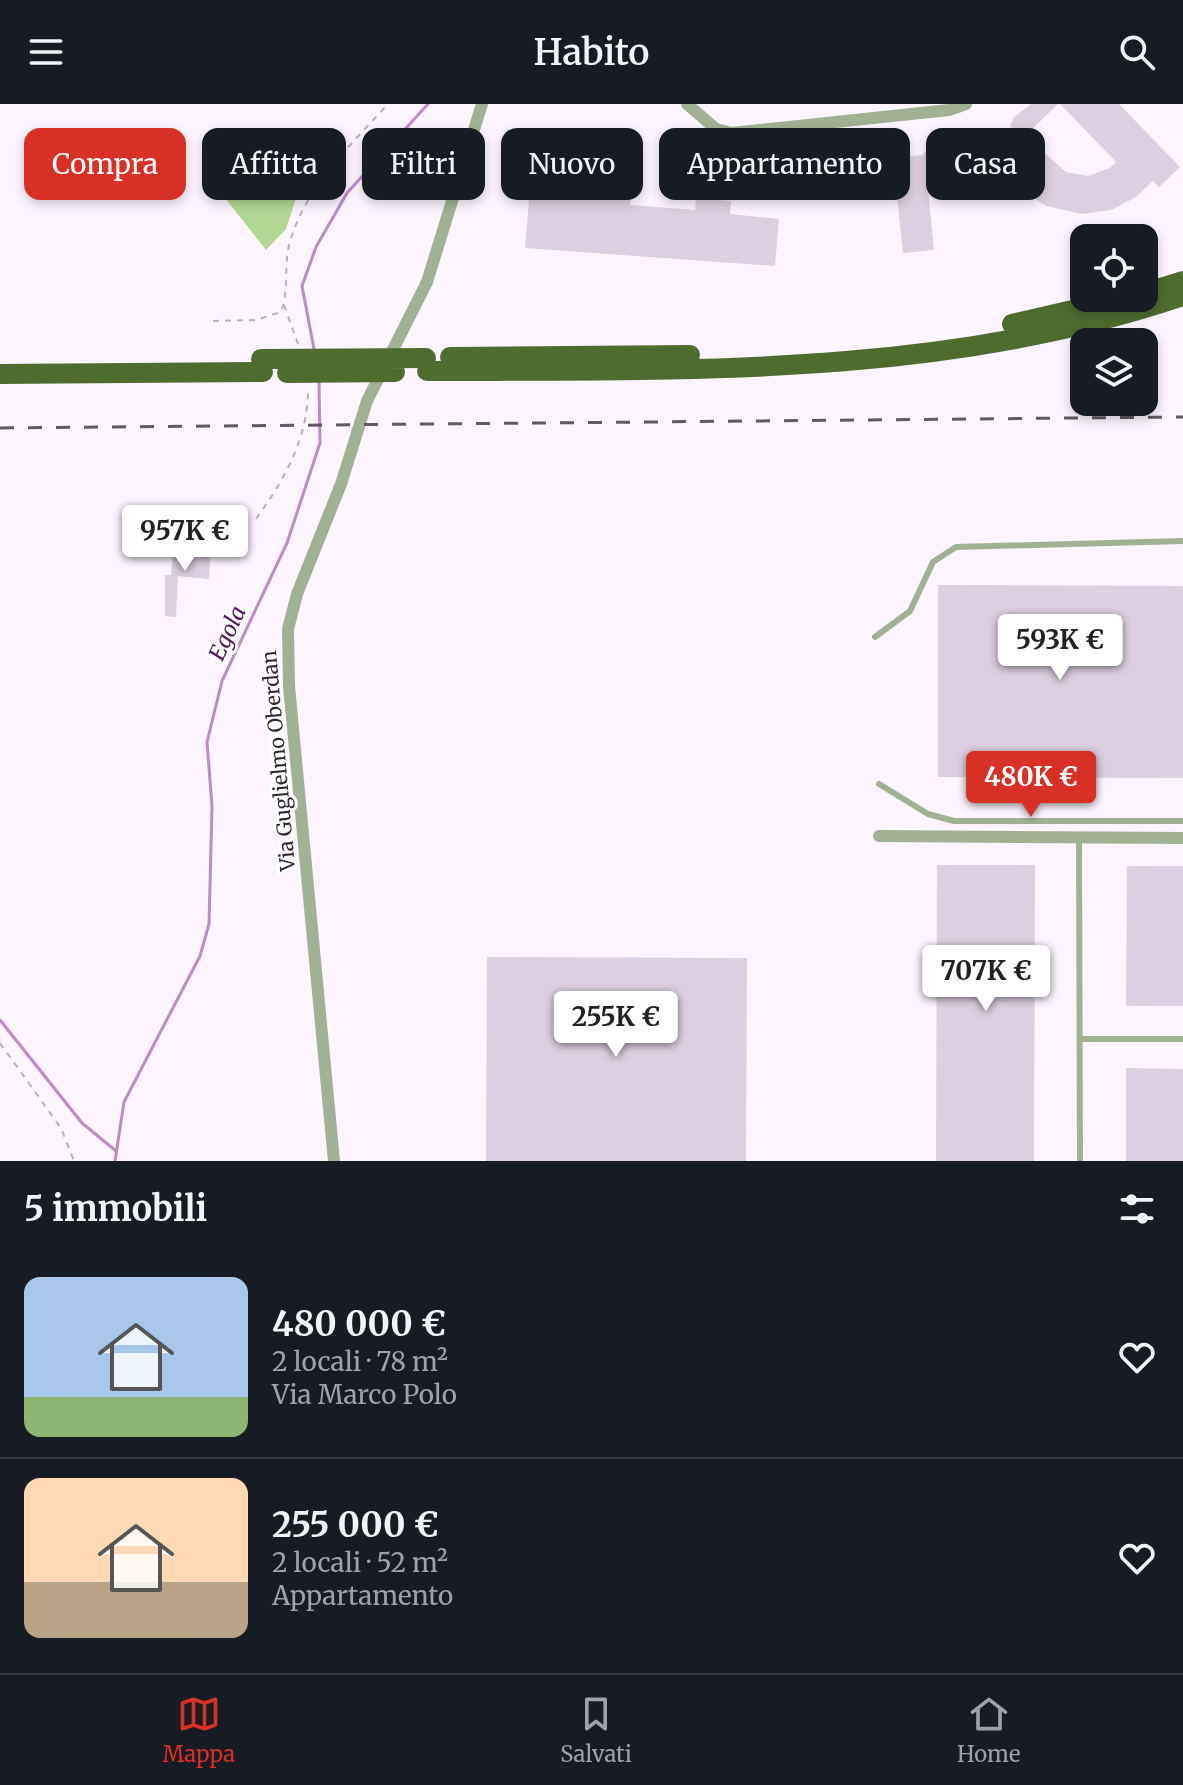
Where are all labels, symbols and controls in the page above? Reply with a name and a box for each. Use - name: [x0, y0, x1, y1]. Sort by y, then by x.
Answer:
- icon: menu: [24, 30, 68, 74]
- text: Habito: [534, 30, 650, 75]
- icon: search: [1115, 30, 1159, 74]
- chip: Compra: [24, 128, 186, 200]
- chip: Affitta: [202, 128, 346, 200]
- chip: Filtri: [362, 128, 485, 200]
- chip: Nuovo: [501, 128, 643, 200]
- chip: Appartamento: [659, 128, 910, 200]
- chip: Casa: [926, 128, 1045, 200]
- map controls: [1070, 224, 1158, 416]
- button: locate: [1070, 224, 1158, 312]
- button: layers: [1070, 328, 1158, 416]
- pin: 957K €: [120, 505, 250, 573]
- text: 957K €: [140, 514, 230, 547]
- water label: Egola: [202, 601, 252, 665]
- pin: 593K €: [995, 614, 1125, 682]
- text: 593K €: [1016, 623, 1104, 656]
- street label: Via Guglielmo Oberdan: [256, 650, 300, 873]
- pin: 480K €: [966, 751, 1096, 819]
- text: 480K €: [984, 760, 1078, 793]
- pin: 707K €: [921, 945, 1051, 1013]
- text: 707K €: [940, 954, 1032, 987]
- pin: 255K €: [551, 991, 681, 1059]
- text: 255K €: [572, 1000, 660, 1033]
- icon: filters: [1115, 1187, 1159, 1231]
- text: 5 immobili: [24, 1188, 207, 1230]
- text: 480 000 €: [272, 1303, 446, 1345]
- icon: home: [88, 1309, 184, 1405]
- icon: heart: [1115, 1335, 1159, 1379]
- text: 2 locali · 78 m²: [272, 1345, 448, 1378]
- text: Via Marco Polo: [272, 1378, 457, 1411]
- text: 255 000 €: [272, 1504, 439, 1546]
- icon: home: [88, 1510, 184, 1606]
- icon: heart: [1115, 1536, 1159, 1580]
- text: 2 locali · 52 m²: [272, 1546, 448, 1579]
- text: Appartamento: [272, 1579, 453, 1612]
- tab: Mappa: [163, 1692, 235, 1768]
- tab: Salvati: [560, 1692, 632, 1768]
- tab: Home: [957, 1692, 1020, 1768]

